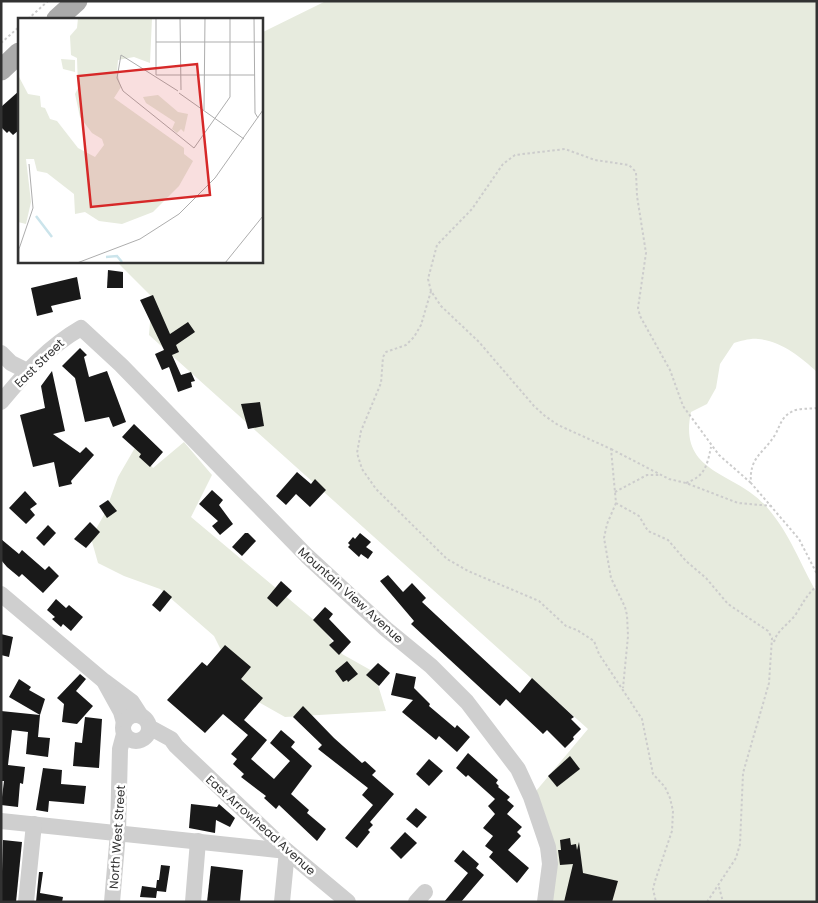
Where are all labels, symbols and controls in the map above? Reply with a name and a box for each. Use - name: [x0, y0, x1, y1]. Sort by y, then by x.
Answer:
- inset map: [18, 18, 262, 262]
- street label: East Street: [10, 335, 68, 391]
- street label: Mountain View Avenue: [295, 543, 407, 647]
- street label: East Arrowhead Avenue: [202, 771, 320, 879]
- street label: North West Street: [105, 785, 129, 889]

